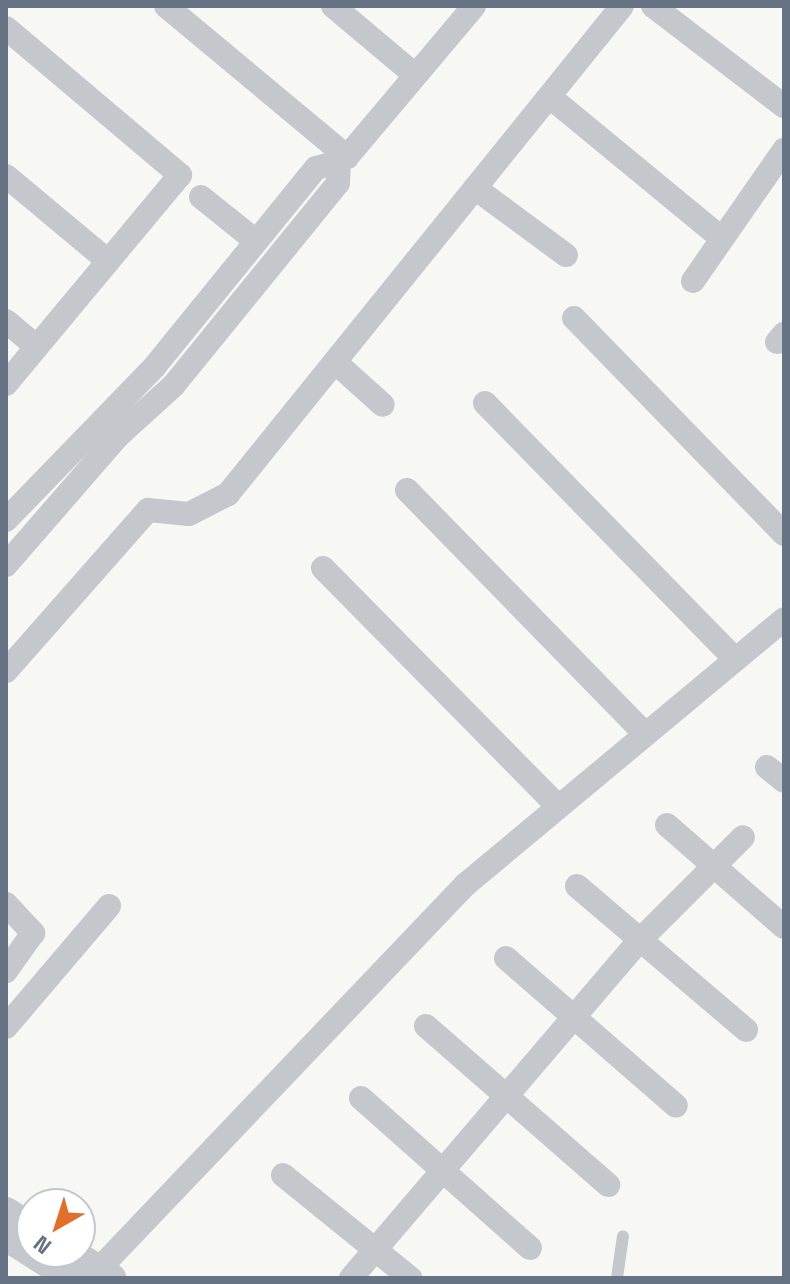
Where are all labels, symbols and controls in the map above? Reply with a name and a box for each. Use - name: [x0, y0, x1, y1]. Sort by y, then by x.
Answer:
- north arrow: [16, 1188, 96, 1268]
- text: N: [28, 1230, 57, 1261]

